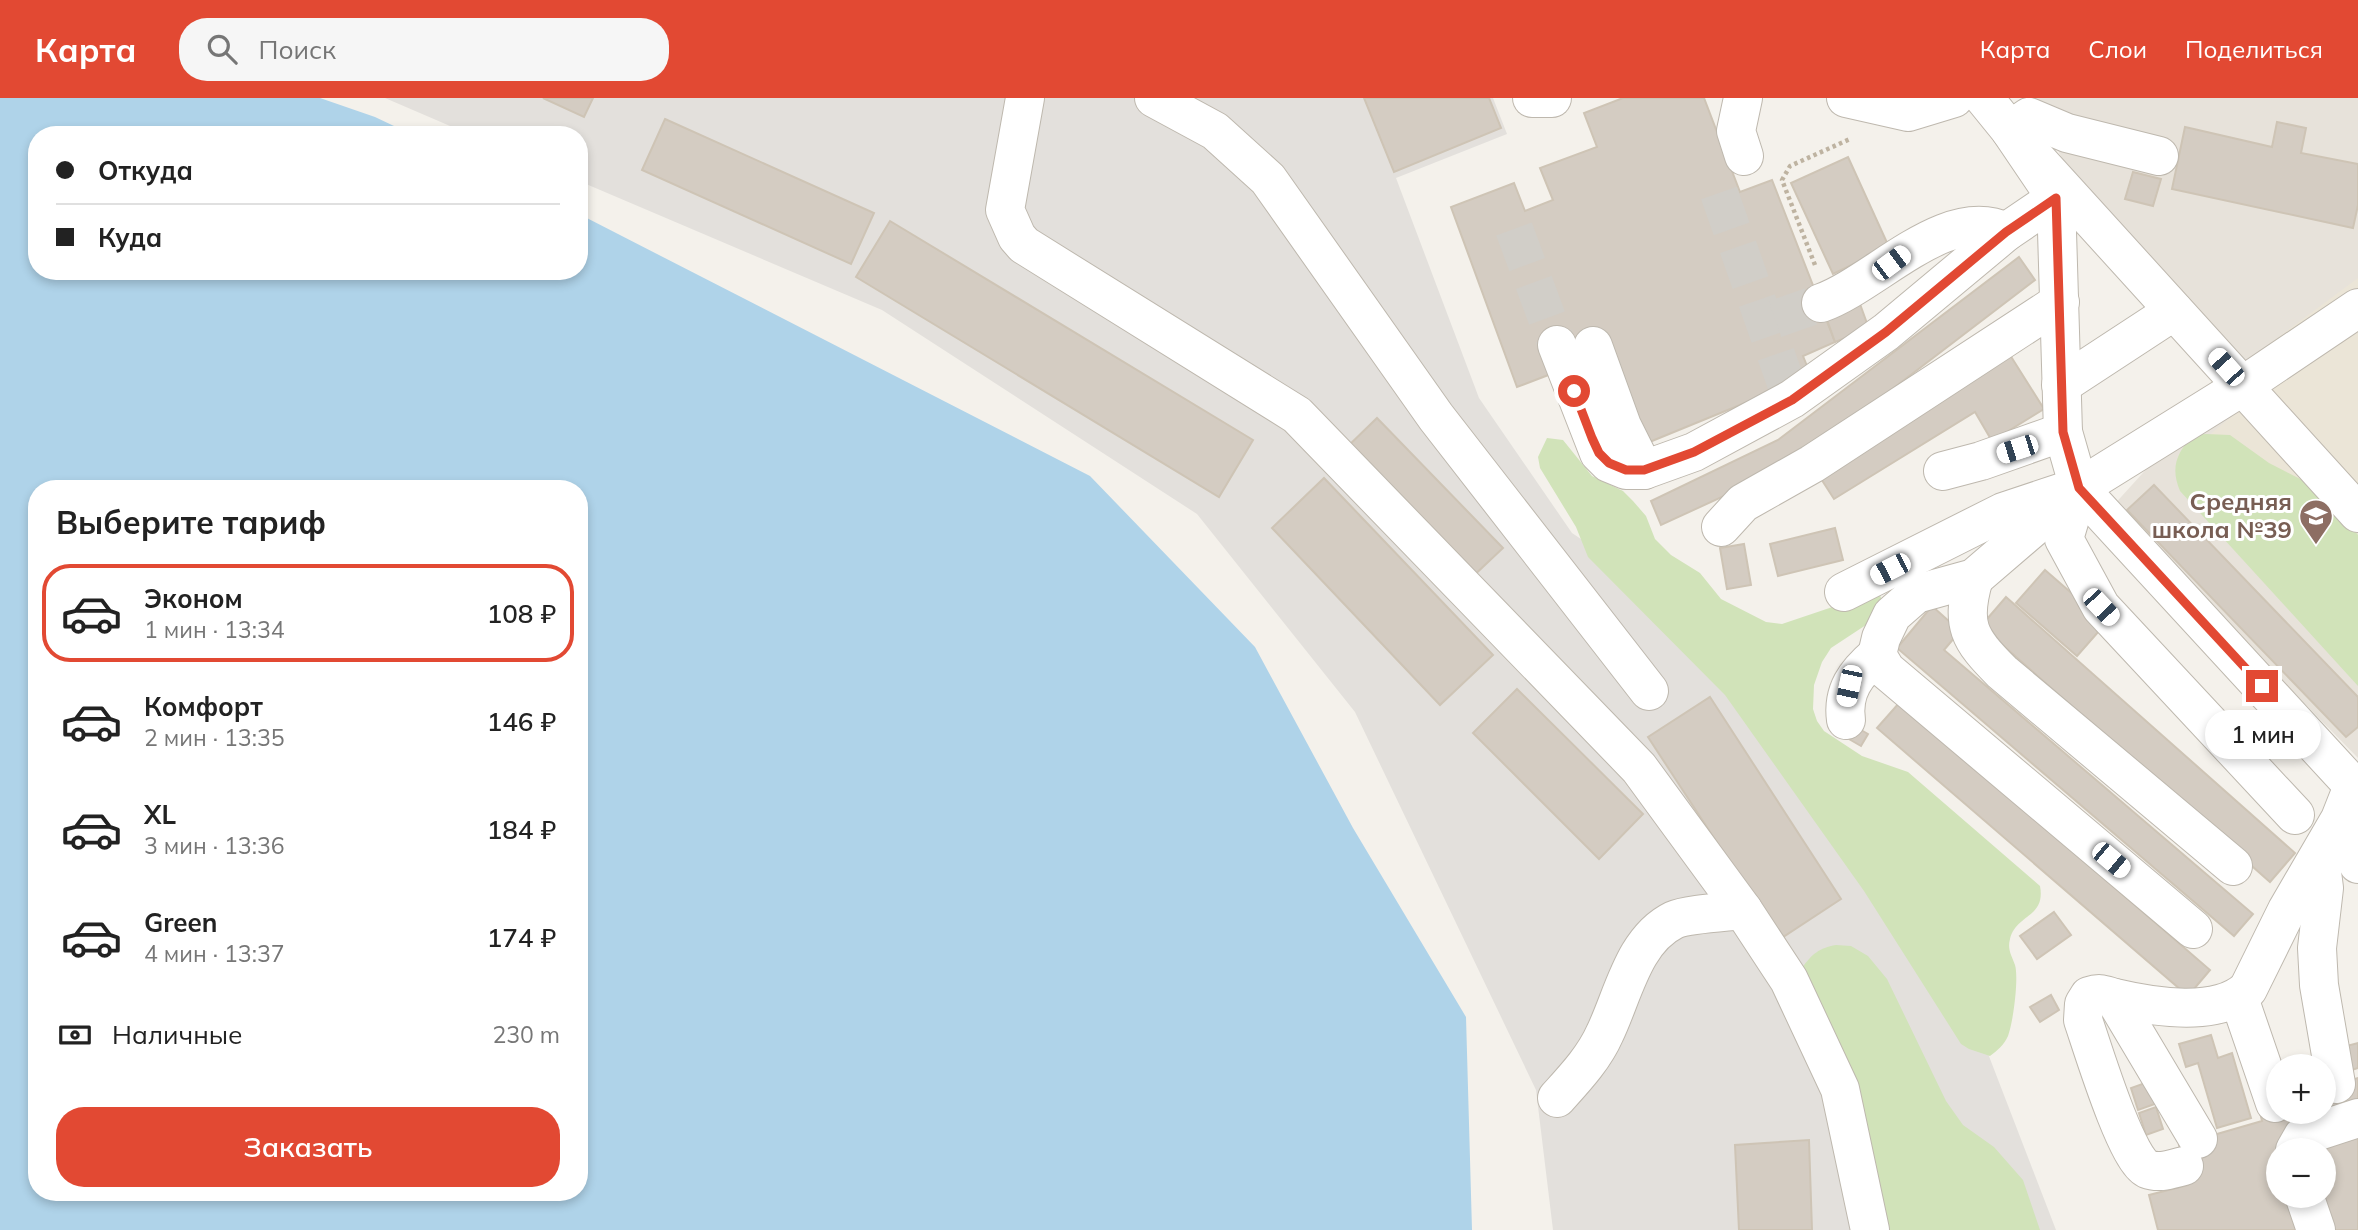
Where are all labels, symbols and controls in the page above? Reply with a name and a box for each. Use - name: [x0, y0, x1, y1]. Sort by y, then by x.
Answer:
- search box: [179, 18, 669, 81]
- text: Карта: [35, 29, 137, 70]
- icon: search: [203, 30, 241, 68]
- text: Поиск: [259, 33, 336, 66]
- text: Карта: [1980, 34, 2050, 64]
- text: Слои: [2088, 34, 2147, 64]
- text: Поделиться: [2185, 34, 2323, 64]
- text: Откуда: [98, 154, 193, 187]
- text: Куда: [98, 221, 162, 254]
- car: [1868, 242, 1915, 284]
- car: [2205, 344, 2248, 390]
- route start: [1558, 375, 1590, 407]
- car: [1994, 433, 2041, 465]
- place label: Средняя школа №39: [2152, 486, 2292, 544]
- school or university icon: Средняя школа №39: [2297, 497, 2335, 546]
- text: Выберите тариф: [56, 502, 326, 542]
- car: [1867, 550, 1914, 588]
- icon: car: [60, 582, 123, 645]
- text: Эконом: [144, 582, 243, 615]
- car: [2079, 584, 2124, 630]
- text: 108 ₽: [487, 597, 556, 630]
- text: 1 мин · 13:34: [144, 615, 284, 644]
- car: [1835, 663, 1864, 709]
- route end: [2246, 670, 2278, 702]
- icon: car: [60, 690, 123, 753]
- text: Комфорт: [144, 690, 263, 723]
- text: 146 ₽: [487, 705, 556, 738]
- callout: 1 мин: [2204, 710, 2320, 760]
- text: 1 мин: [2231, 720, 2295, 749]
- text: 2 мин · 13:35: [144, 723, 284, 752]
- icon: car: [60, 798, 123, 861]
- text: XL: [144, 798, 176, 831]
- text: 184 ₽: [487, 813, 556, 846]
- text: 3 мин · 13:36: [144, 831, 284, 860]
- car: [2089, 838, 2134, 882]
- icon: car: [60, 906, 123, 969]
- text: Green: [144, 906, 217, 939]
- text: 174 ₽: [487, 921, 556, 954]
- text: 4 мин · 13:37: [144, 939, 284, 968]
- icon: cash: [56, 1016, 94, 1054]
- text: Наличные: [112, 1018, 242, 1051]
- text: 230 m: [492, 1020, 560, 1049]
- map controls: [2266, 1054, 2336, 1208]
- button: +: [2266, 1054, 2336, 1124]
- button: Заказать: [56, 1107, 560, 1187]
- button: −: [2266, 1138, 2336, 1208]

